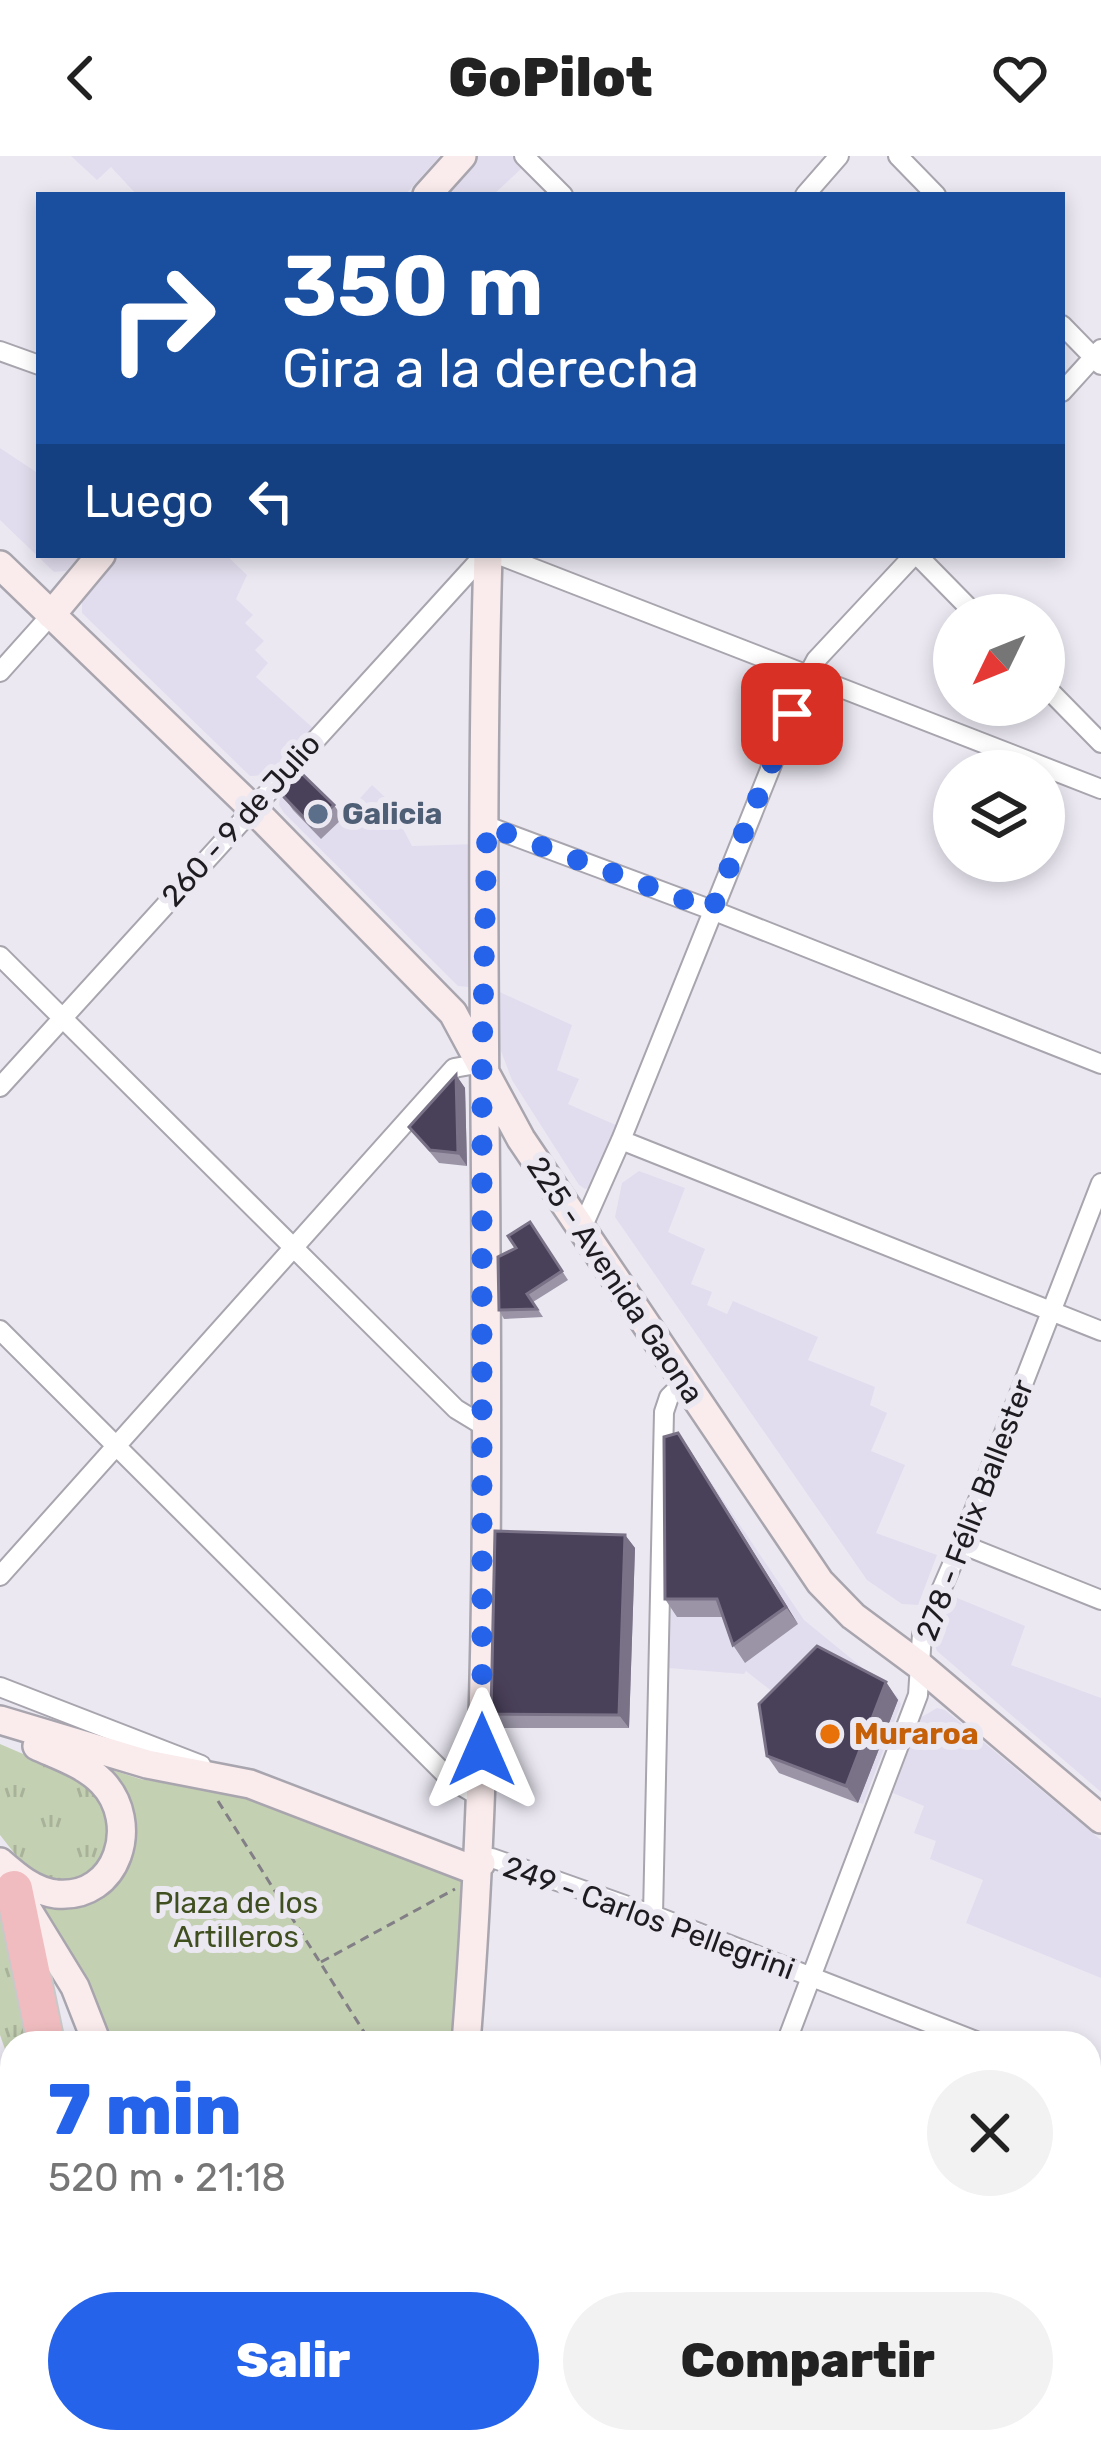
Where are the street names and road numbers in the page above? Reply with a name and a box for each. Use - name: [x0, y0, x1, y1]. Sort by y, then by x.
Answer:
- street label: 260 - 9 de Julio: [154, 726, 328, 914]
- street label: 225 - Avenida Gaona: [519, 1150, 711, 1410]
- street label: 278 - Félix Ballester: [909, 1374, 1042, 1646]
- street label: 249 - Carlos Pellegrini: [499, 1849, 799, 1987]

